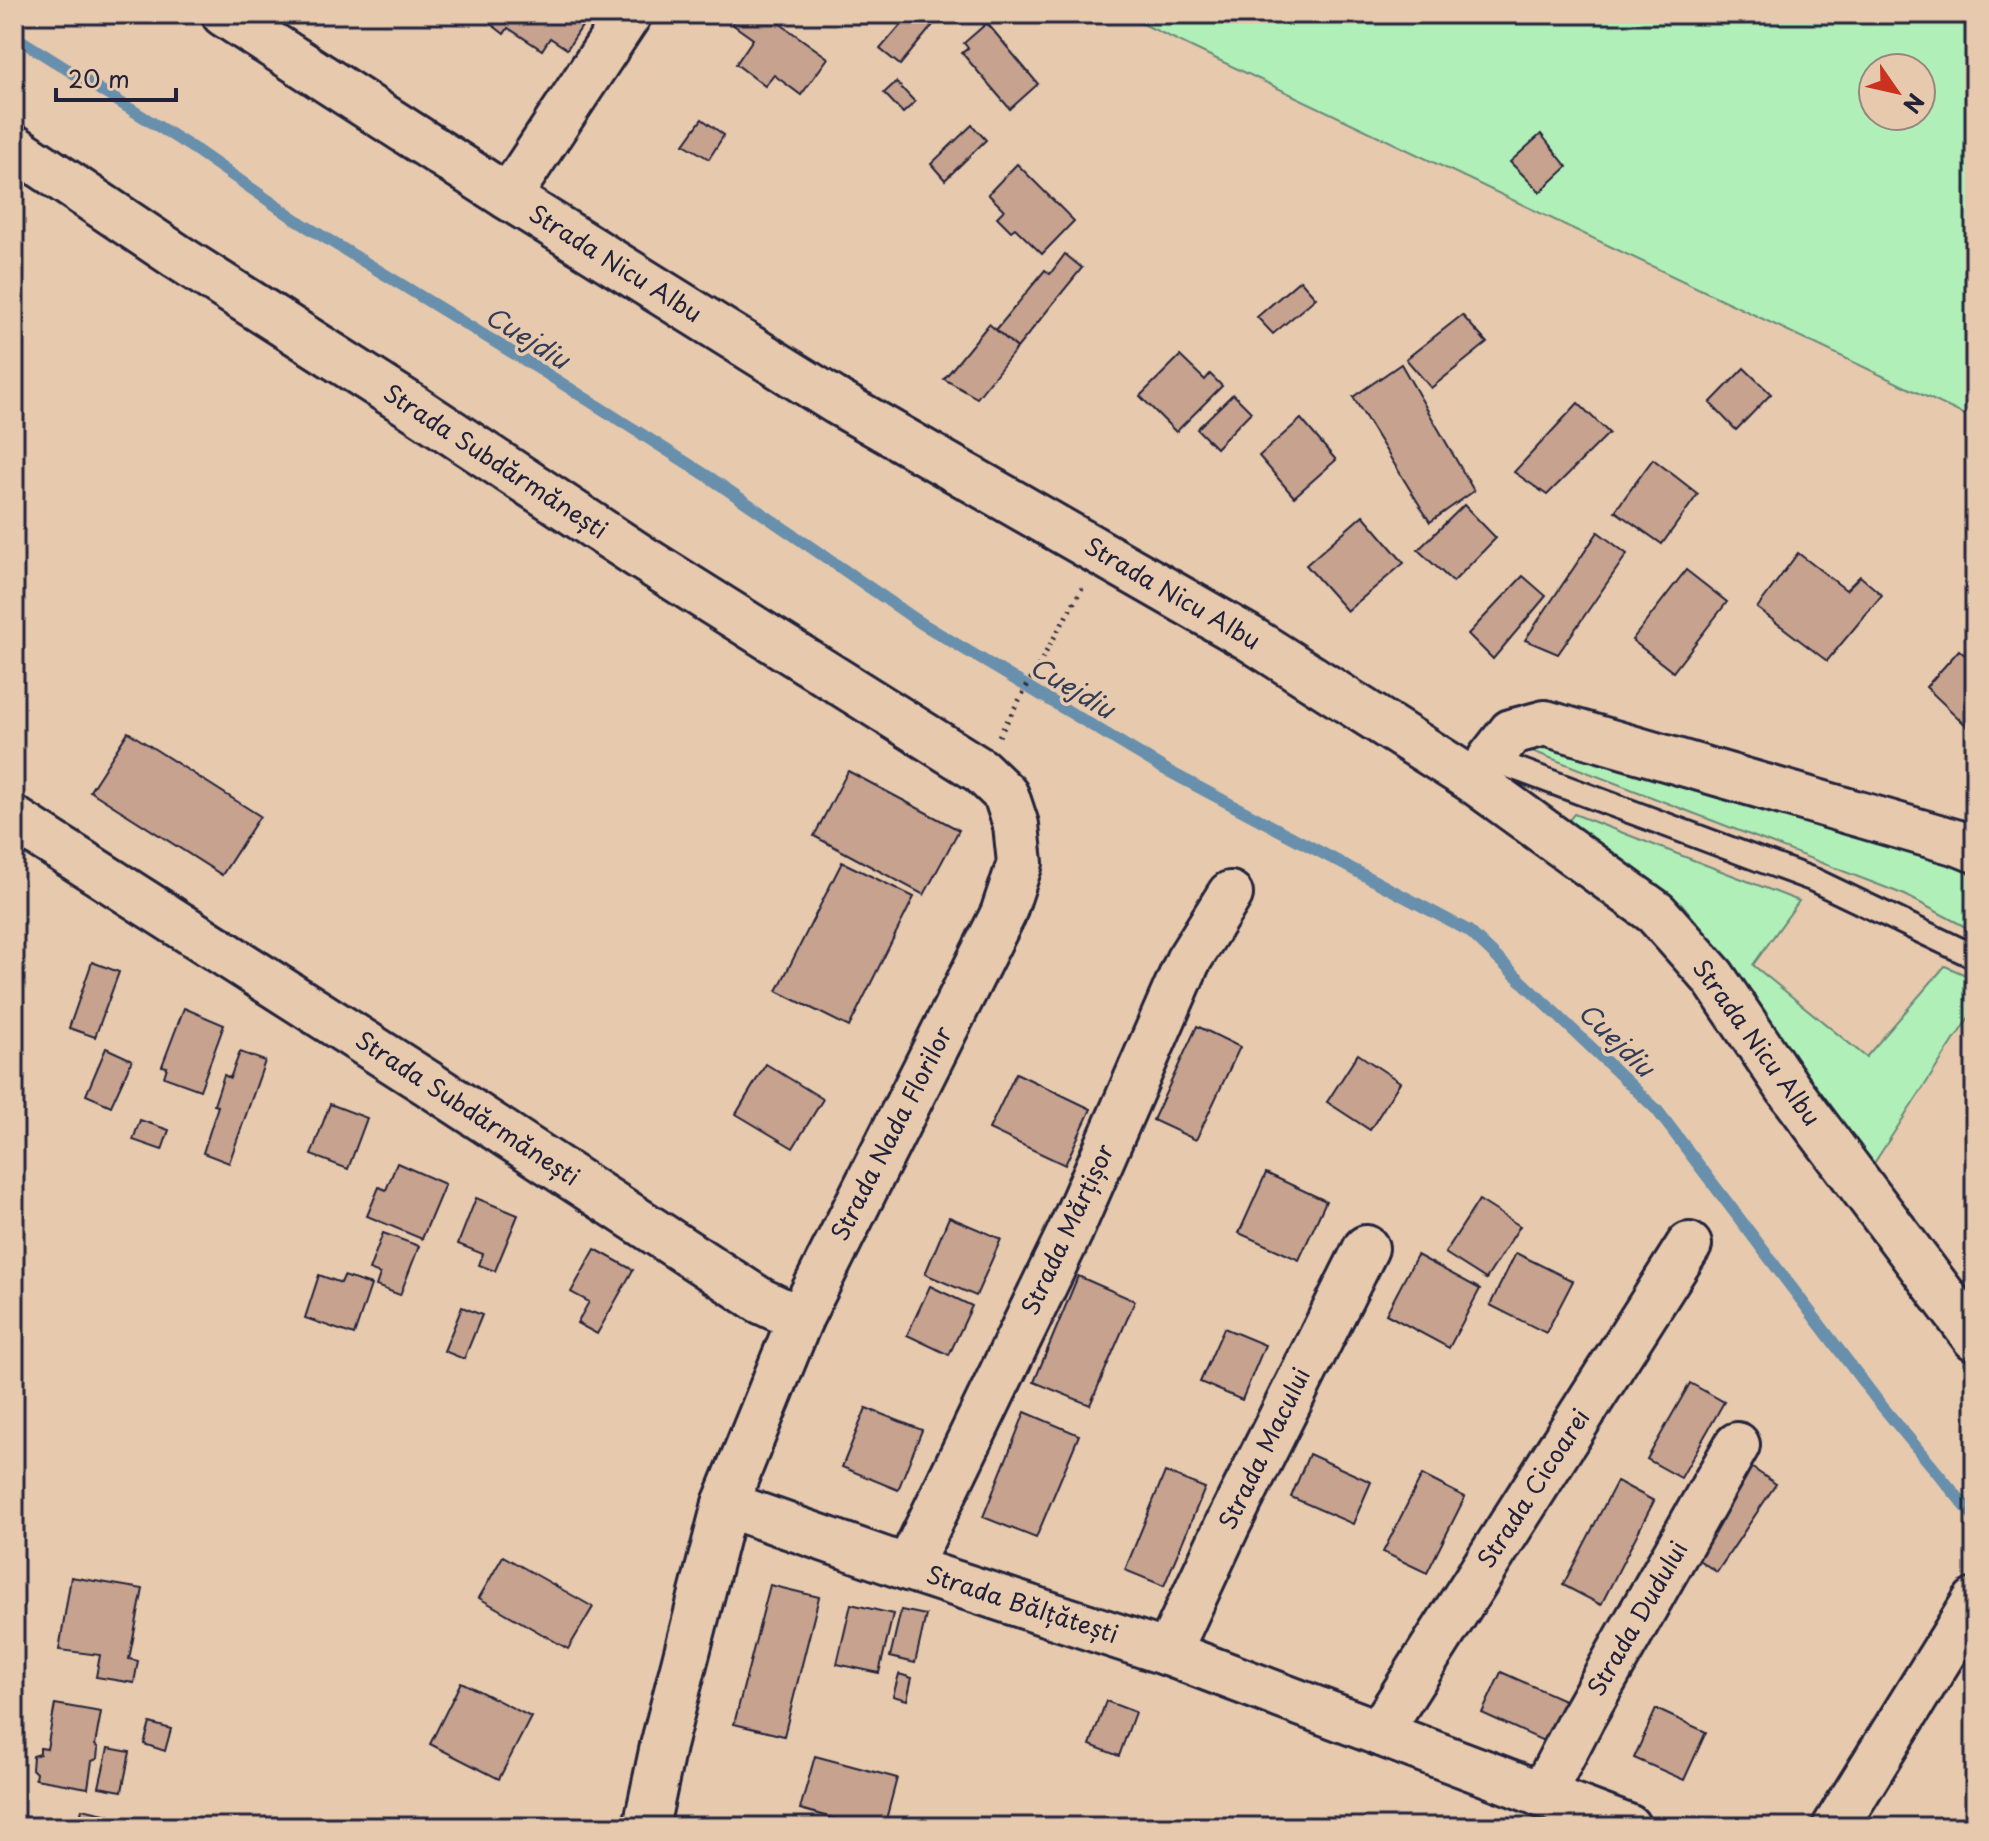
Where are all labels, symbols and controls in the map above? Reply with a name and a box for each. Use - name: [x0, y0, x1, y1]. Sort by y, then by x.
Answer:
- scale bar: [56, 52, 176, 102]
- north arrow: [1857, 52, 1937, 132]
- text: 20 m: [68, 60, 130, 96]
- text: N: [1896, 88, 1933, 120]
- street label: Strada Nicu Albu: [522, 195, 710, 330]
- water label: Cuejdiu: [478, 296, 579, 379]
- street label: Strada Subdărmănești: [377, 374, 615, 547]
- street label: Strada Nicu Albu: [1078, 527, 1268, 657]
- water label: Cuejdiu: [1023, 646, 1124, 728]
- street label: Strada Nicu Albu: [1685, 951, 1830, 1133]
- water label: Cuejdiu: [1570, 993, 1665, 1087]
- street label: Strada Nada Florilor: [820, 1019, 960, 1247]
- street label: Strada Subdărmănești: [349, 1021, 587, 1194]
- street label: Strada Mărțișor: [1011, 1137, 1122, 1321]
- street label: Strada Macului: [1208, 1361, 1318, 1535]
- street label: Strada Cicoarei: [1467, 1401, 1597, 1575]
- street label: Strada Dudului: [1577, 1534, 1695, 1702]
- street label: Strada Bălțătești: [922, 1555, 1123, 1651]

